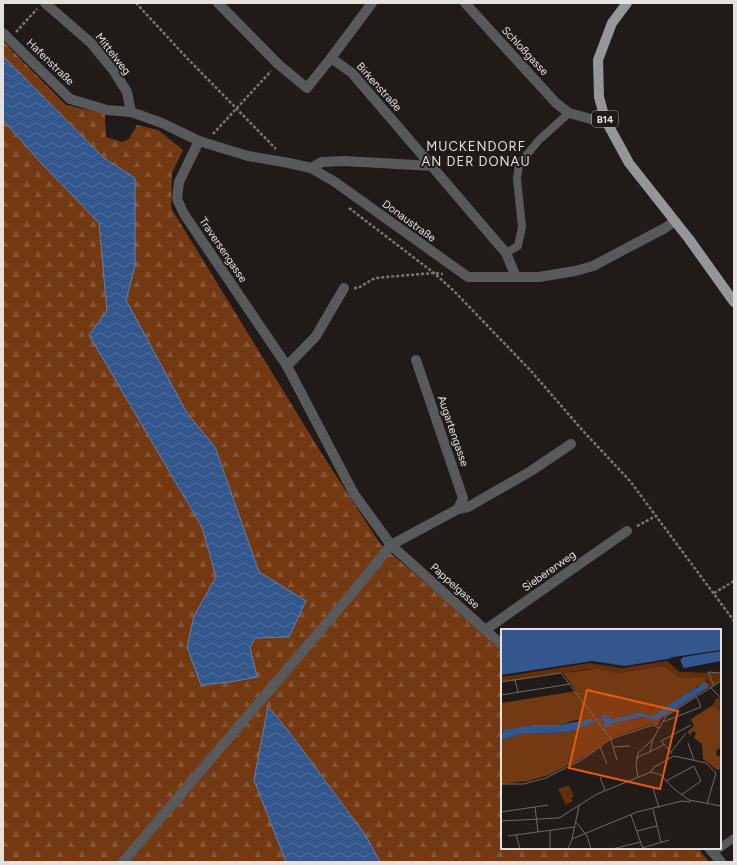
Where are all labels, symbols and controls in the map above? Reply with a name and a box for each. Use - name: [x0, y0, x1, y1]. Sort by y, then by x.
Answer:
- street label: Schloßgasse: [499, 24, 551, 78]
- street label: Mittelweg: [93, 30, 133, 78]
- street label: Hafenstraße: [24, 36, 76, 88]
- street label: Birkenstraße: [354, 60, 404, 114]
- road number: B14: [592, 111, 618, 127]
- district label: MUCKENDORF AN DER DONAU: [421, 139, 531, 169]
- street label: Donaustraße: [380, 197, 438, 245]
- street label: Traversengasse: [196, 215, 250, 285]
- street label: Augartengasse: [435, 394, 471, 468]
- street label: Siebererweg: [520, 548, 578, 594]
- street label: Pappelgasse: [428, 561, 482, 611]
- inset map: [501, 629, 721, 849]

